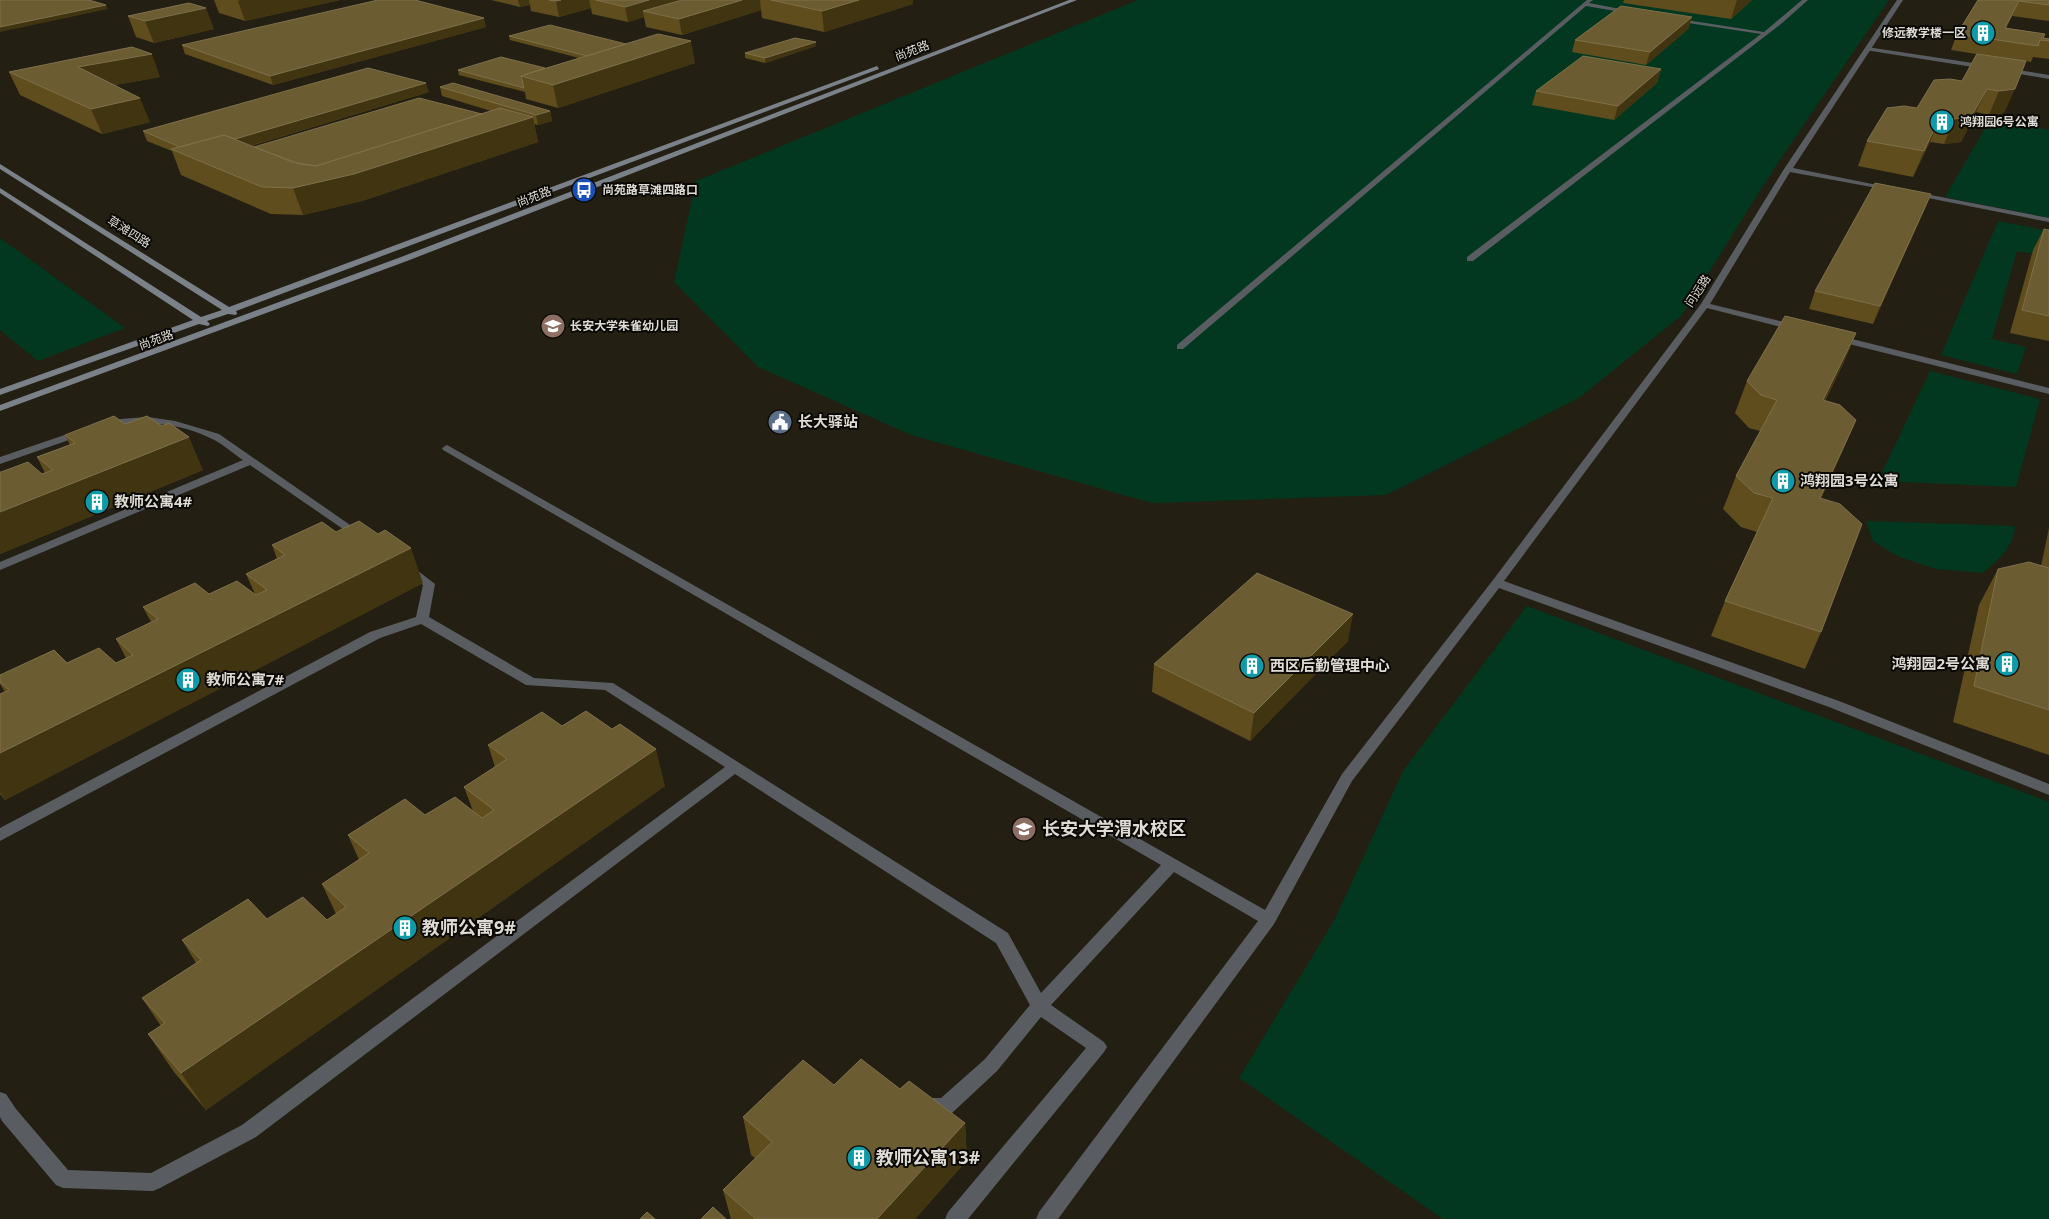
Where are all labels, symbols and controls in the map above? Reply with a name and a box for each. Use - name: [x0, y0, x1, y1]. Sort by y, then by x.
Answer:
- building icon: 修远教学楼一区: [1970, 20, 1996, 46]
- place label: 修远教学楼一区: [1882, 24, 1966, 41]
- street label: 尚苑路: [892, 36, 932, 65]
- building icon: 鸿翔园6号公寓: [1929, 109, 1955, 135]
- place label: 鸿翔园6号公寓: [1960, 113, 2039, 130]
- bus stop icon: 尚苑路草滩四路口: [571, 177, 597, 203]
- place label: 尚苑路草滩四路口: [602, 181, 698, 198]
- street label: 尚苑路: [514, 182, 554, 211]
- street label: 草滩四路: [104, 212, 154, 252]
- street label: 问远路: [1681, 271, 1715, 310]
- school or university icon: 长安大学朱雀幼儿园: [540, 313, 566, 339]
- place label: 长安大学朱雀幼儿园: [570, 317, 678, 334]
- street label: 尚苑路: [136, 325, 176, 354]
- public building icon: 长大驿站: [767, 409, 793, 435]
- place label: 长大驿站: [798, 411, 858, 431]
- building icon: 鸿翔园3号公寓: [1770, 468, 1796, 494]
- place label: 鸿翔园3号公寓: [1800, 470, 1899, 490]
- building icon: 教师公寓4#: [84, 489, 110, 515]
- place label: 教师公寓4#: [114, 491, 193, 511]
- building icon: 鸿翔园2号公寓: [1994, 651, 2020, 677]
- building icon: 西区后勤管理中心: [1239, 653, 1265, 679]
- place label: 鸿翔园2号公寓: [1891, 653, 1990, 673]
- place label: 西区后勤管理中心: [1270, 655, 1390, 675]
- building icon: 教师公寓7#: [175, 667, 201, 693]
- place label: 教师公寓7#: [206, 669, 285, 689]
- school or university icon: 长安大学渭水校区: [1011, 816, 1037, 842]
- place label: 长安大学渭水校区: [1042, 816, 1186, 840]
- building icon: 教师公寓9#: [392, 915, 418, 941]
- place label: 教师公寓9#: [422, 915, 516, 939]
- building icon: 教师公寓13#: [846, 1145, 872, 1171]
- place label: 教师公寓13#: [876, 1145, 981, 1169]

